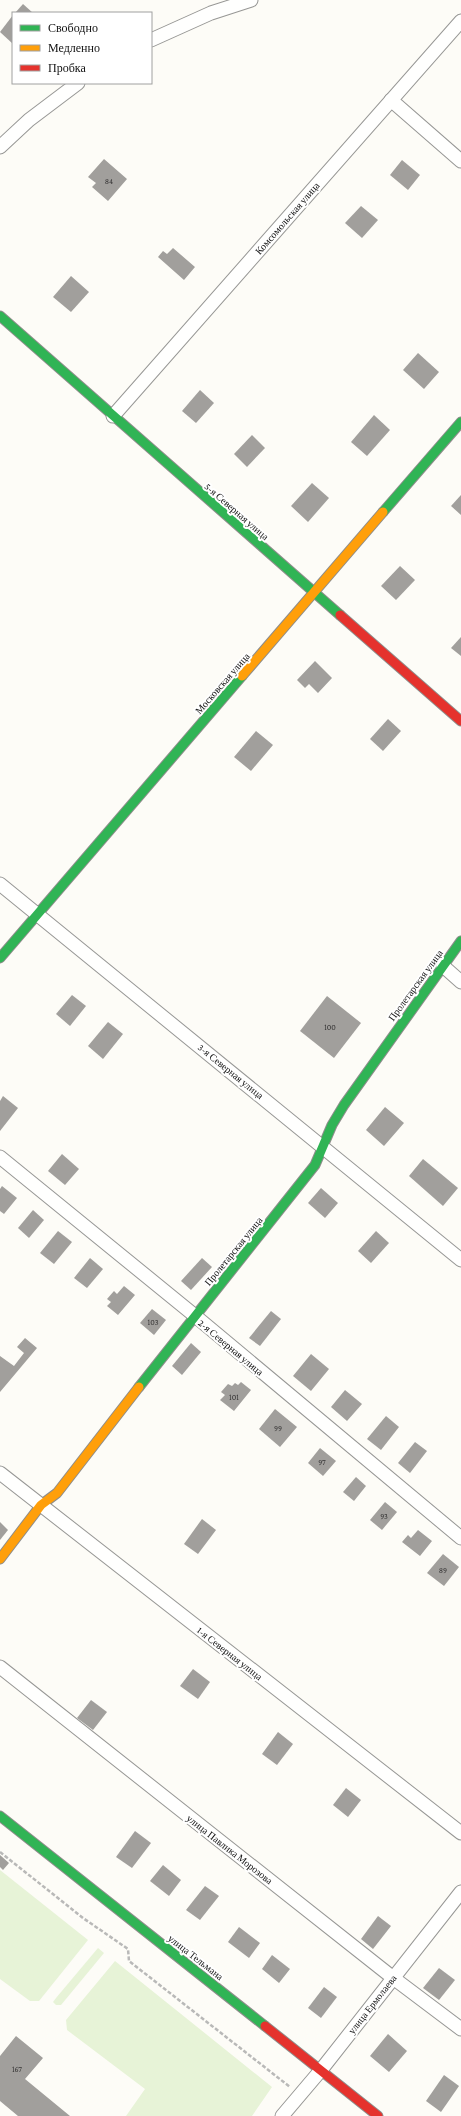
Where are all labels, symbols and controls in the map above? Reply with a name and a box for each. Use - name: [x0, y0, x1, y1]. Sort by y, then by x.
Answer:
- legend: [12, 12, 152, 84]
- text: Свободно: [48, 21, 98, 35]
- text: Медленно: [48, 41, 100, 55]
- text: Пробка: [48, 61, 86, 75]
- house number: 84: [105, 177, 113, 186]
- street label: Комсомольская улица: [253, 180, 322, 257]
- street label: 5-я Северная улица: [202, 481, 271, 543]
- street label: Московская улица: [193, 650, 252, 716]
- street label: Пролетарская улица: [386, 947, 445, 1023]
- house number: 100: [324, 1023, 336, 1032]
- street label: 3-я Северная улица: [196, 1042, 266, 1102]
- street label: Пролетарская улица: [202, 1214, 265, 1288]
- street label: 2-я Северная улица: [196, 1317, 266, 1378]
- house number: 103: [148, 1318, 159, 1327]
- house number: 101: [229, 1393, 239, 1402]
- house number: 99: [274, 1424, 282, 1433]
- house number: 97: [318, 1458, 326, 1467]
- house number: 93: [380, 1512, 388, 1521]
- house number: 89: [439, 1566, 447, 1575]
- street label: 1-я Северная улица: [195, 1625, 265, 1683]
- street label: улица Павлика Морозова: [185, 1813, 275, 1887]
- street label: улица Тельмана: [166, 1933, 226, 1983]
- street label: улица Ермолаева: [346, 1972, 399, 2036]
- house number: 167: [12, 2065, 22, 2074]

